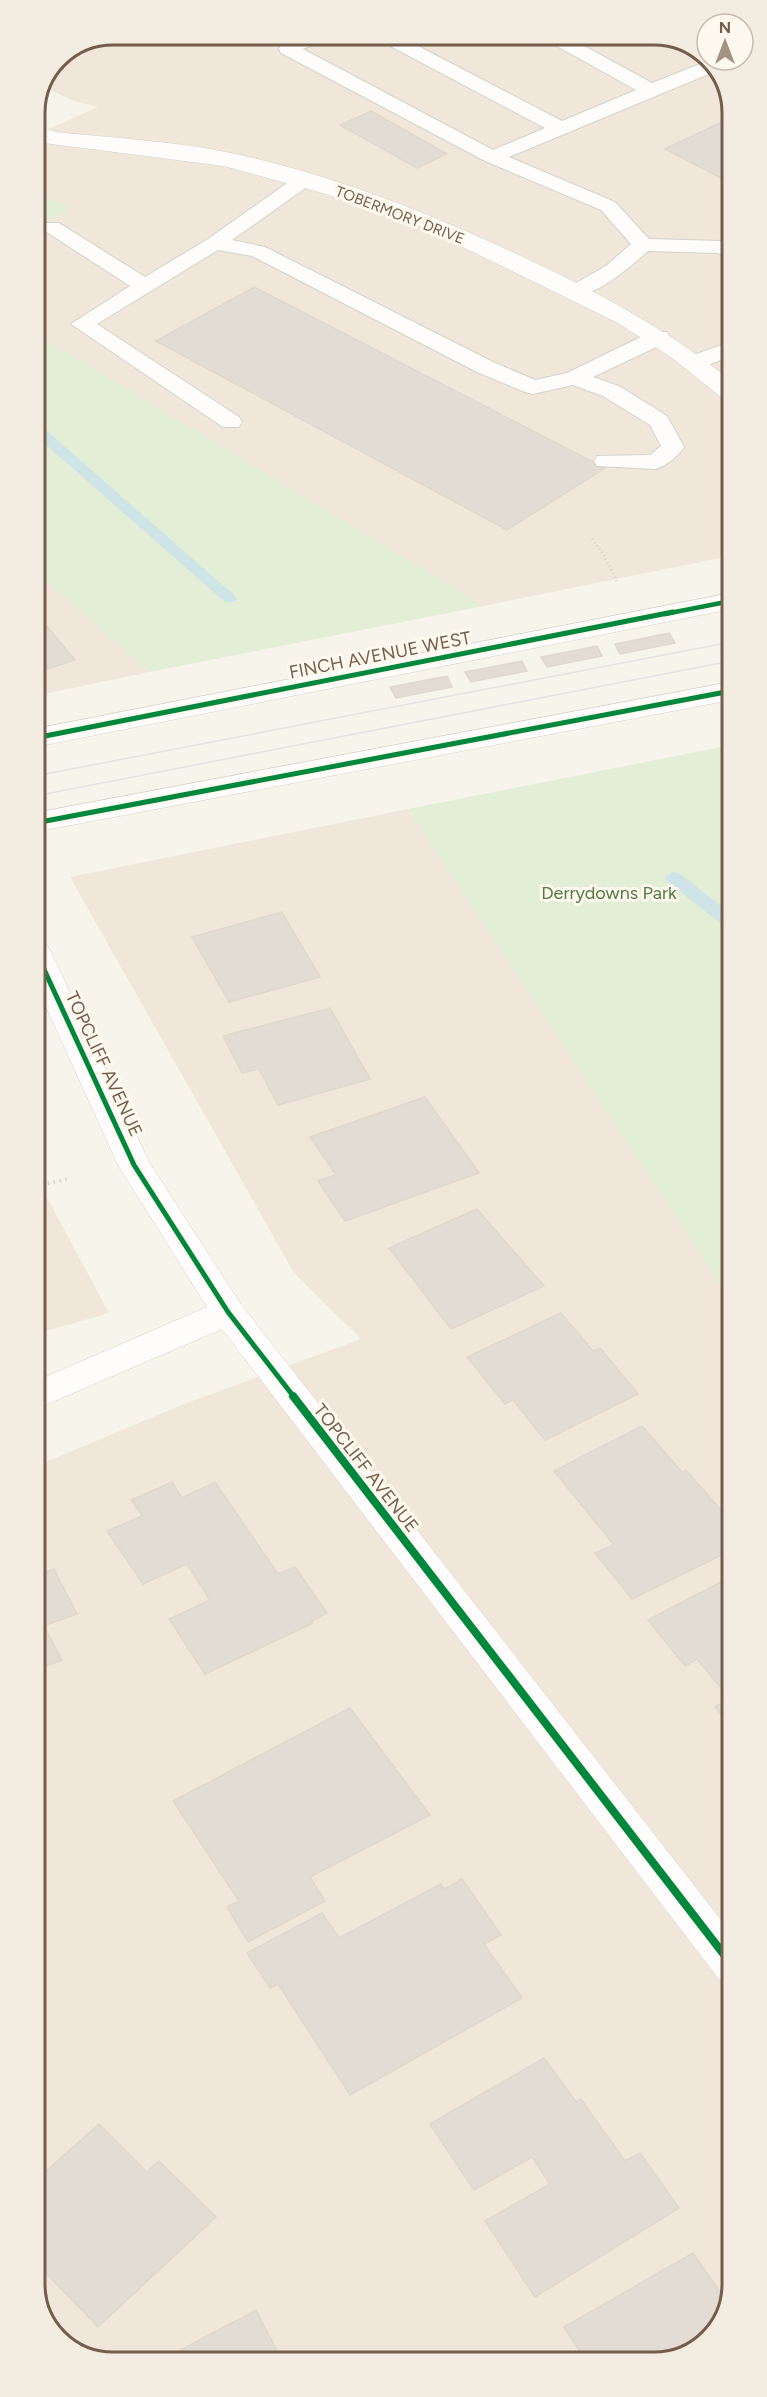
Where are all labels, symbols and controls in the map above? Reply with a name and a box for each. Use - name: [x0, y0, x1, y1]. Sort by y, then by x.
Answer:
- north arrow: [695, 12, 755, 72]
- text: N: [719, 18, 731, 37]
- street label: TOBERMORY DRIVE: [333, 182, 467, 248]
- street label: FINCH AVENUE WEST: [287, 627, 473, 683]
- park label: Derrydowns Park: [541, 882, 677, 904]
- street label: TOPCLIFF AVENUE: [61, 988, 147, 1140]
- street label: TOPCLIFF AVENUE: [309, 1399, 423, 1537]

